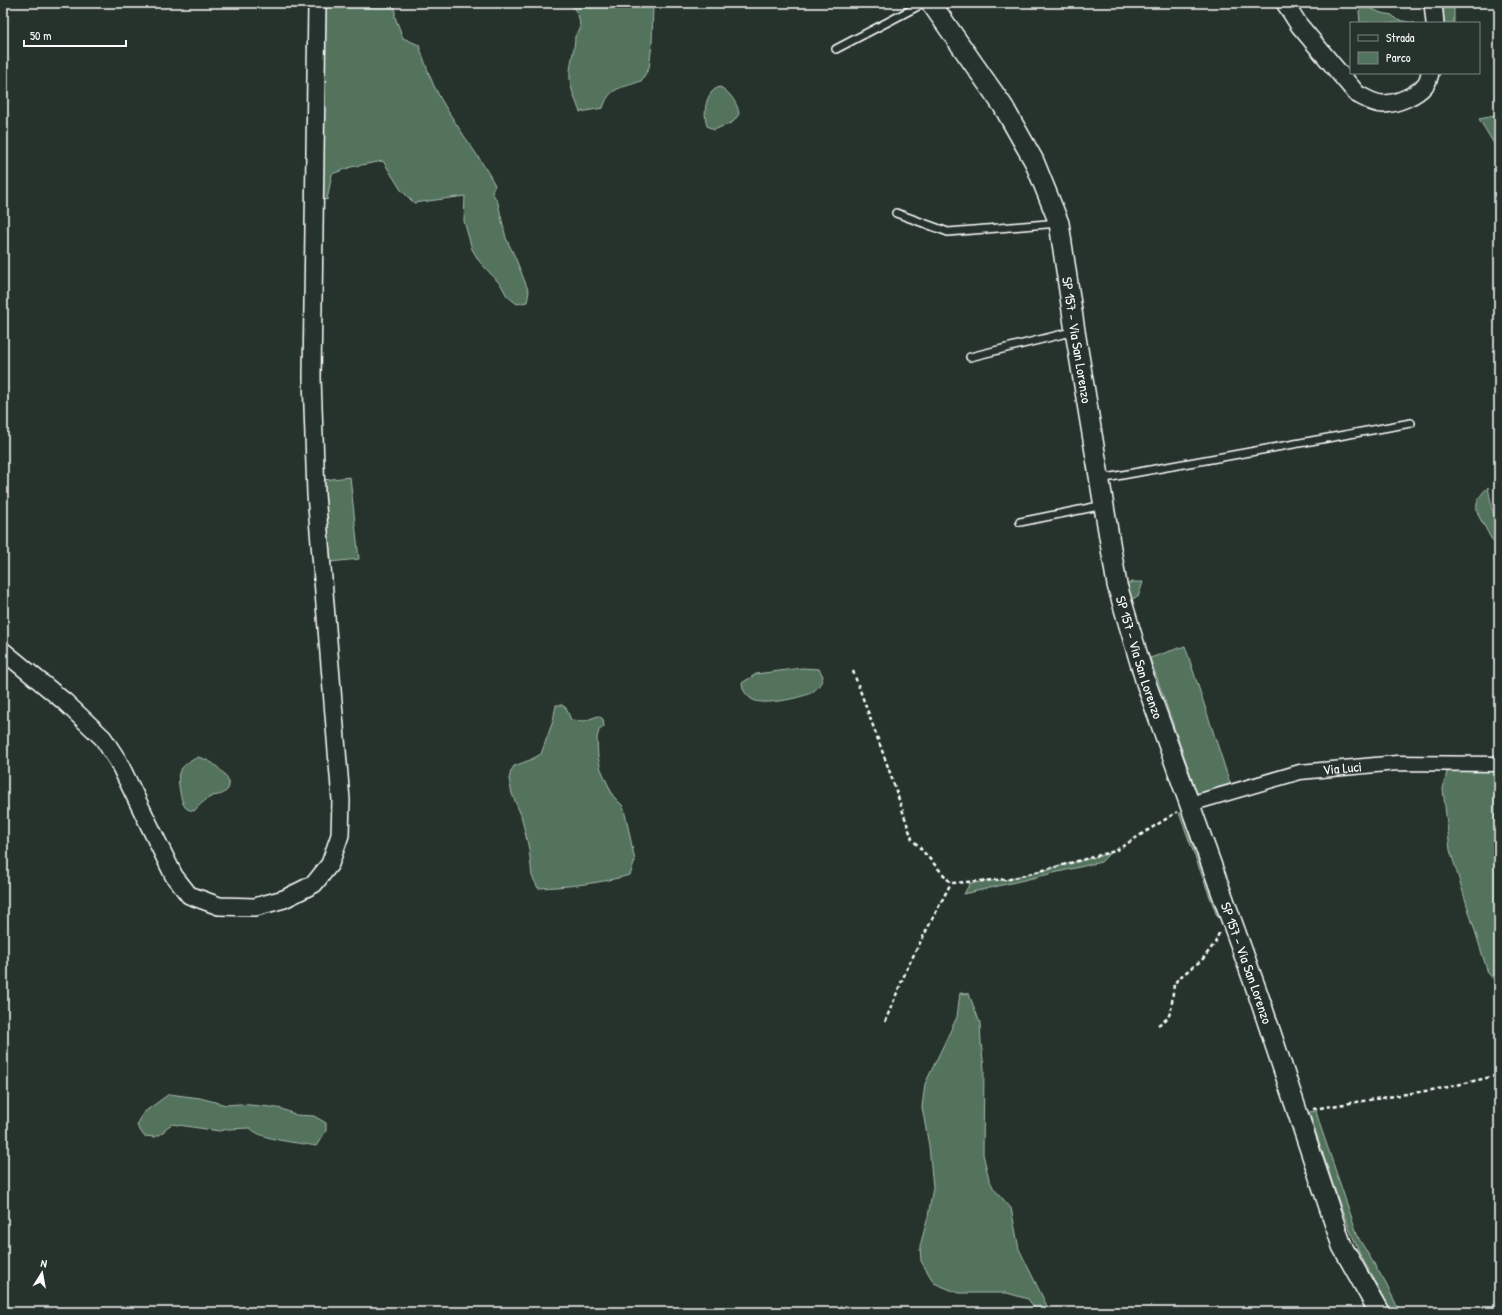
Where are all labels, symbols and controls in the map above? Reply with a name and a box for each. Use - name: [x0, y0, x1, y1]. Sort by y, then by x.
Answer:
- scale bar: [24, 22, 126, 48]
- legend: [1350, 22, 1480, 74]
- text: 50 m: [30, 27, 51, 44]
- text: Strada: [1386, 29, 1415, 46]
- text: Parco: [1386, 49, 1411, 66]
- street label: SP 157 - Via San Lorenzo: [1058, 276, 1097, 405]
- street label: SP 157 - Via San Lorenzo: [1112, 594, 1168, 721]
- street label: Via Luci: [1322, 756, 1363, 779]
- street label: SP 157 - Via San Lorenzo: [1217, 900, 1277, 1026]
- north arrow: [22, 1253, 62, 1293]
- text: N: [40, 1256, 48, 1271]

